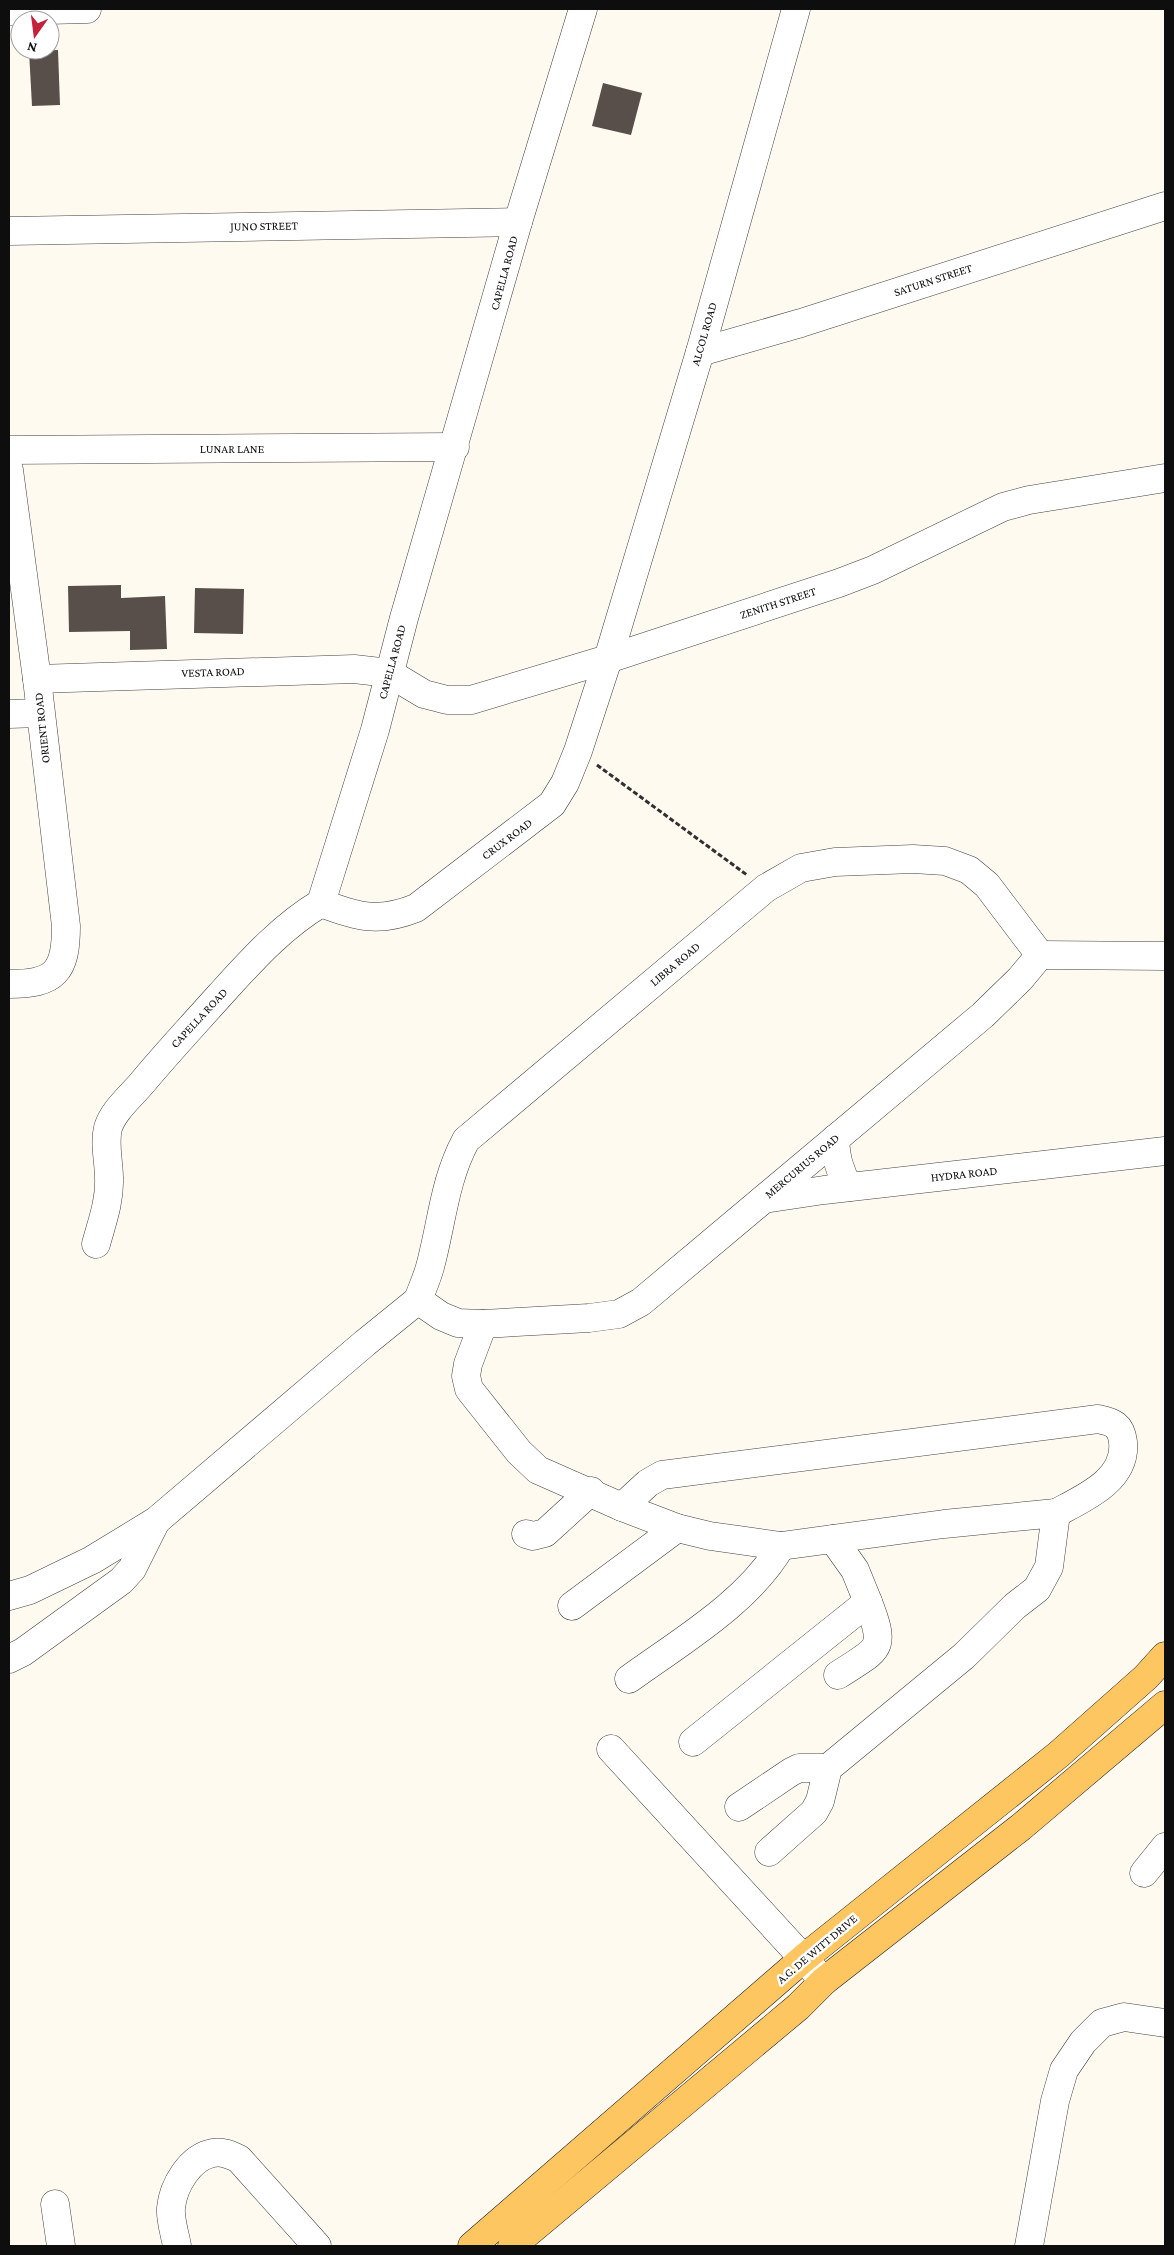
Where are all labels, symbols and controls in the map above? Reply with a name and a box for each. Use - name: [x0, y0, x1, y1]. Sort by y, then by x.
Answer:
- north arrow: [10, 10, 60, 60]
- text: N: [25, 39, 38, 57]
- street label: JUNO STREET: [229, 218, 299, 234]
- street label: CAPELLA ROAD: [487, 234, 521, 312]
- street label: SATURN STREET: [892, 261, 974, 299]
- street label: ALCOL ROAD: [688, 301, 720, 367]
- street label: LUNAR LANE: [200, 442, 265, 456]
- street label: ZENITH STREET: [738, 584, 818, 622]
- street label: CAPELLA ROAD: [375, 623, 409, 701]
- street label: VESTA ROAD: [181, 664, 245, 680]
- street label: ORIENT ROAD: [31, 692, 53, 764]
- street label: CRUX ROAD: [479, 815, 535, 863]
- street label: LIBRA ROAD: [647, 939, 703, 989]
- street label: CAPELLA ROAD: [168, 985, 230, 1051]
- street label: MERCURIUS ROAD: [762, 1131, 842, 1201]
- street label: HYDRA ROAD: [930, 1164, 998, 1184]
- street label: A.G. DE WITT DRIVE: [774, 1911, 860, 1987]

